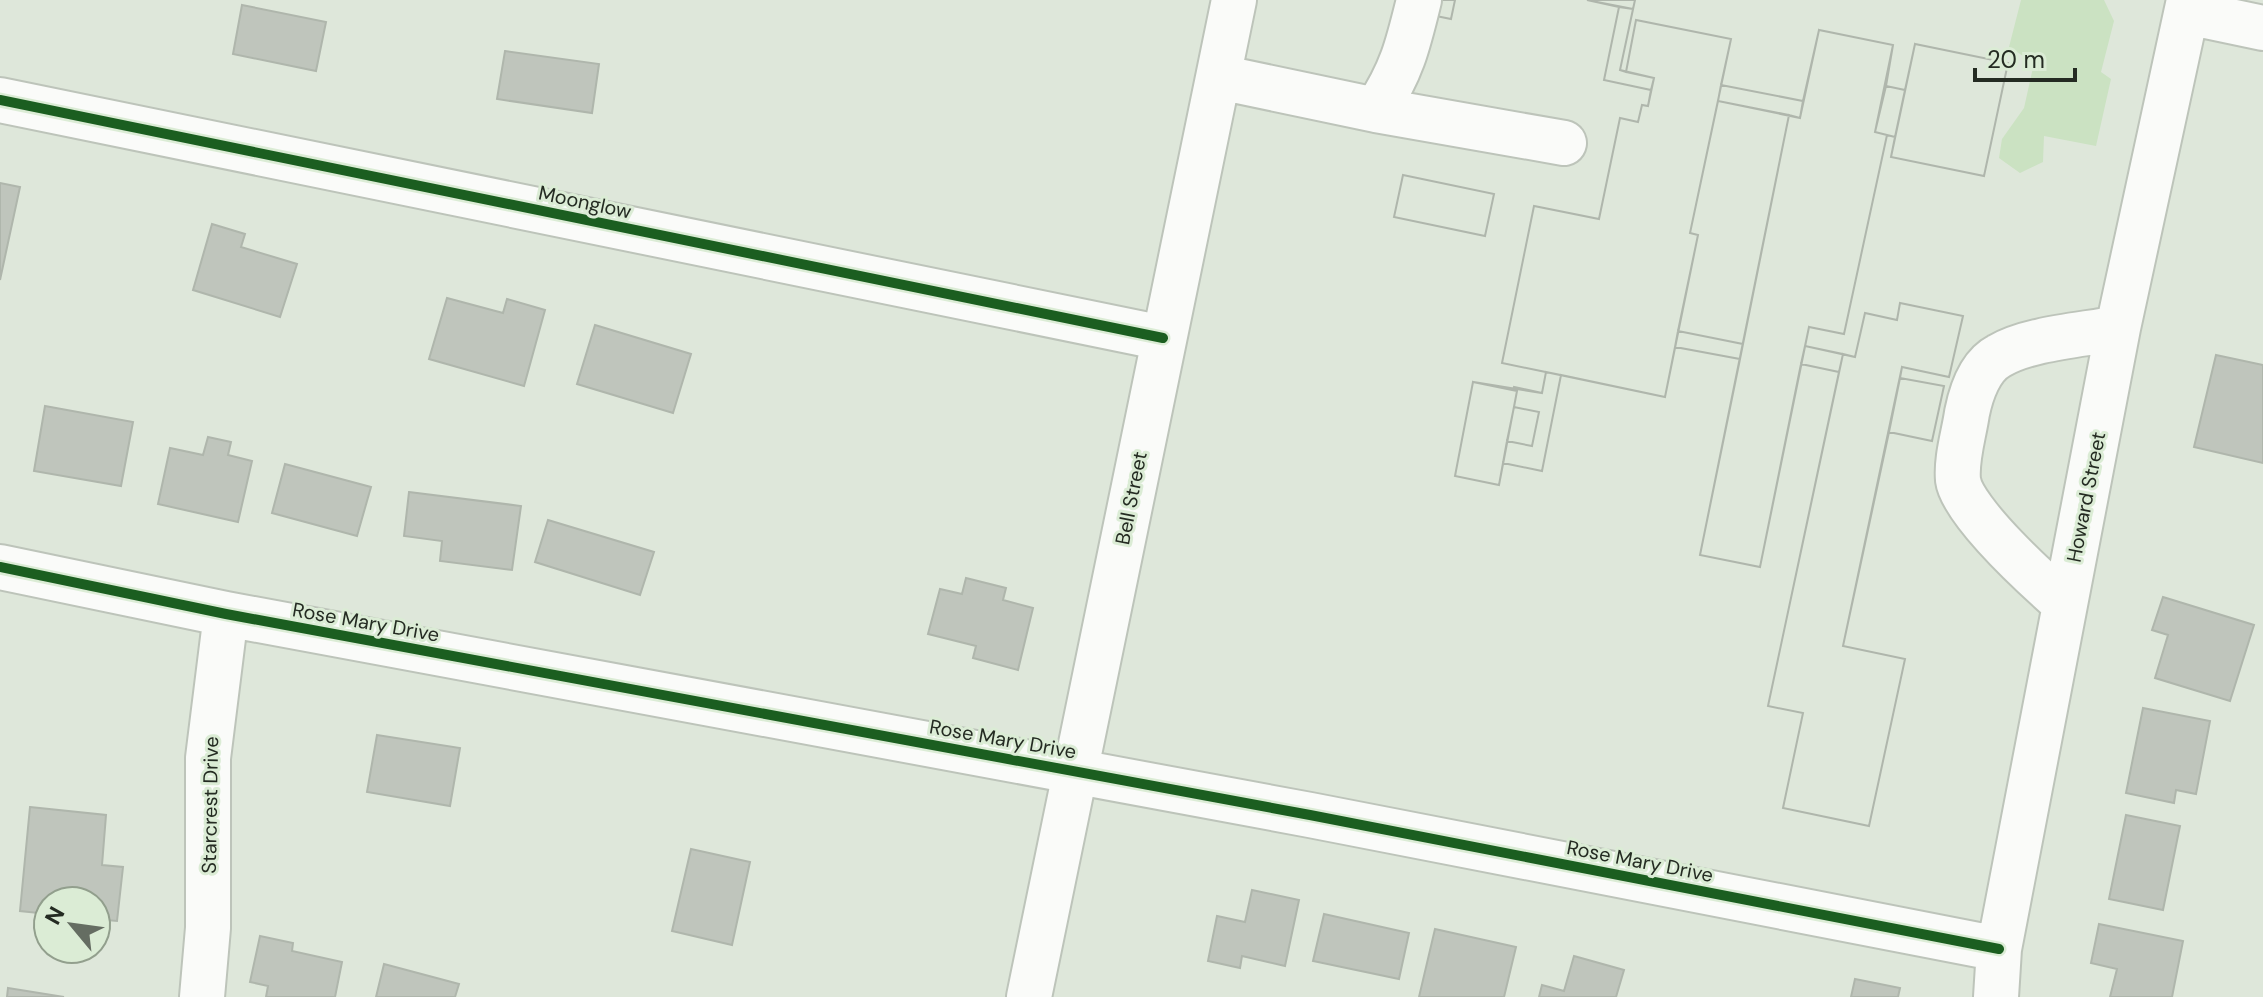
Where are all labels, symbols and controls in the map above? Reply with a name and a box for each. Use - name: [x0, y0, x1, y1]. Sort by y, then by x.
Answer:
- scale bar: [1975, 32, 2075, 82]
- text: 20 m: [1987, 44, 2045, 75]
- street label: Moonglow: [536, 179, 634, 225]
- street label: Howard Street: [2061, 429, 2111, 564]
- street label: Bell Street: [1109, 449, 1153, 547]
- street label: Rose Mary Drive: [290, 596, 442, 648]
- street label: Rose Mary Drive: [927, 713, 1079, 765]
- street label: Starcrest Drive: [196, 736, 224, 874]
- street label: Rose Mary Drive: [1565, 834, 1715, 888]
- north arrow: [32, 885, 112, 965]
- text: N: [38, 901, 72, 930]

